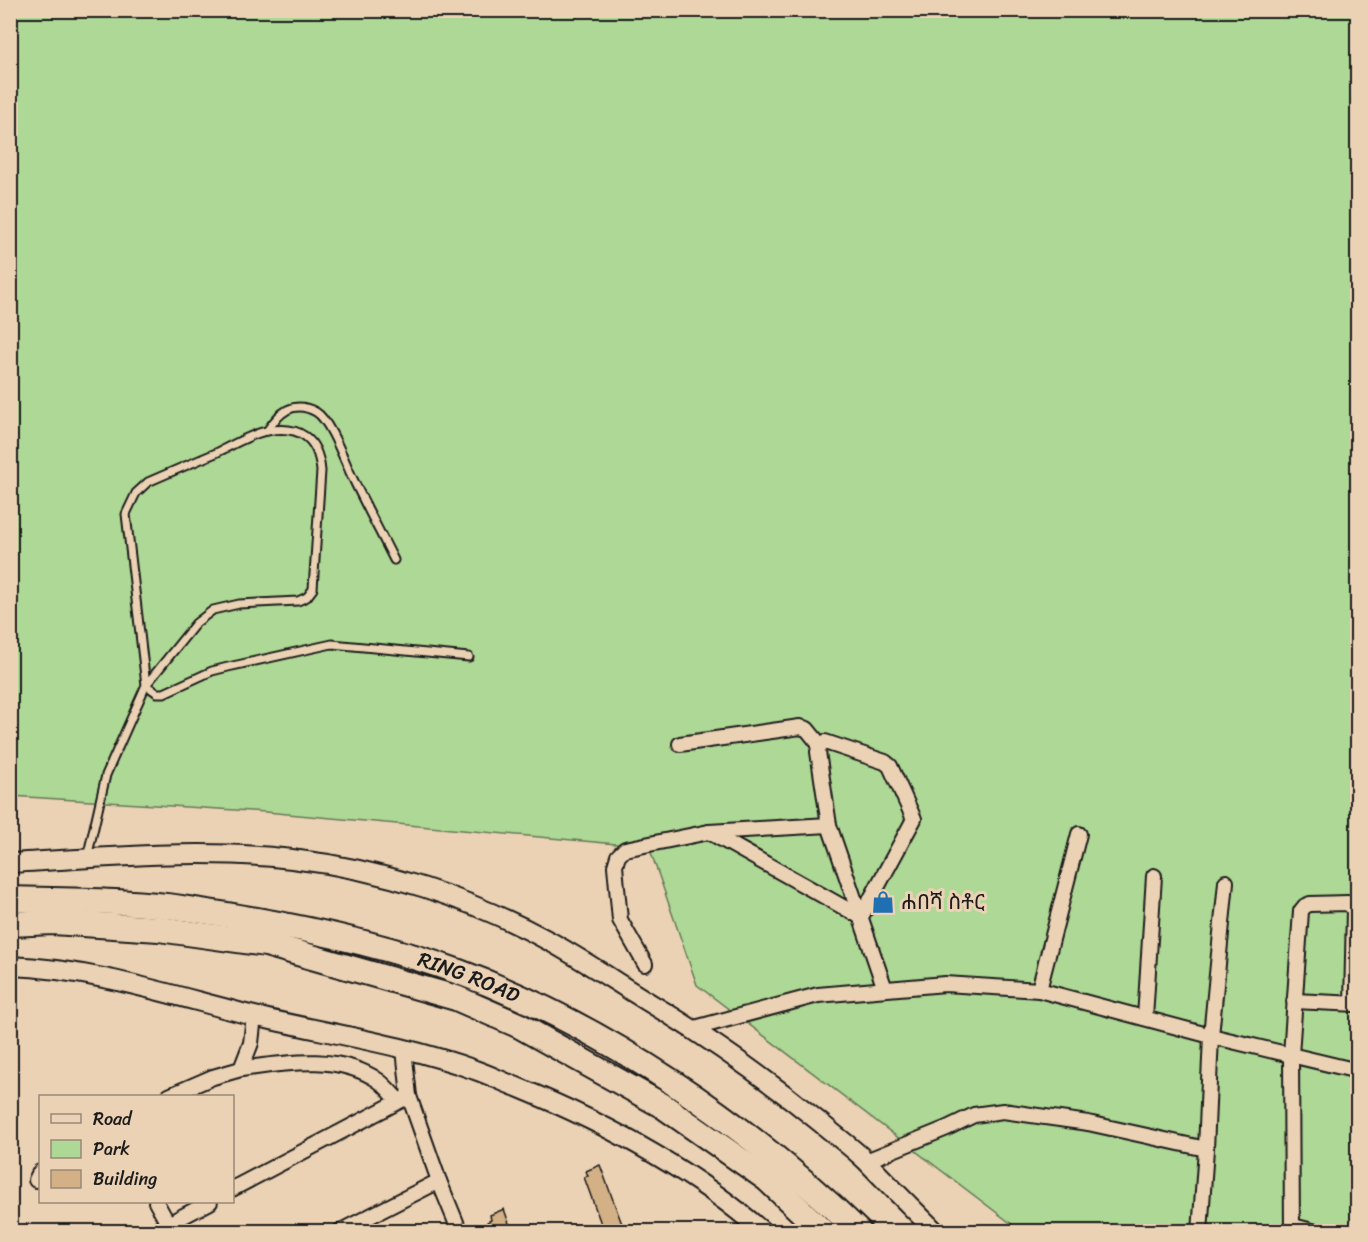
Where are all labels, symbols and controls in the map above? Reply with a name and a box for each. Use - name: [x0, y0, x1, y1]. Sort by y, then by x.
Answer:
- place label: ሐበሻ ስቶር: [901, 883, 985, 921]
- shop icon: ሐበሻ ስቶር: [870, 889, 896, 915]
- street label: RING ROAD: [413, 940, 527, 1014]
- legend: [39, 1095, 234, 1203]
- text: Road: [93, 1103, 133, 1135]
- text: Park: [93, 1133, 130, 1165]
- text: Building: [93, 1163, 157, 1195]

